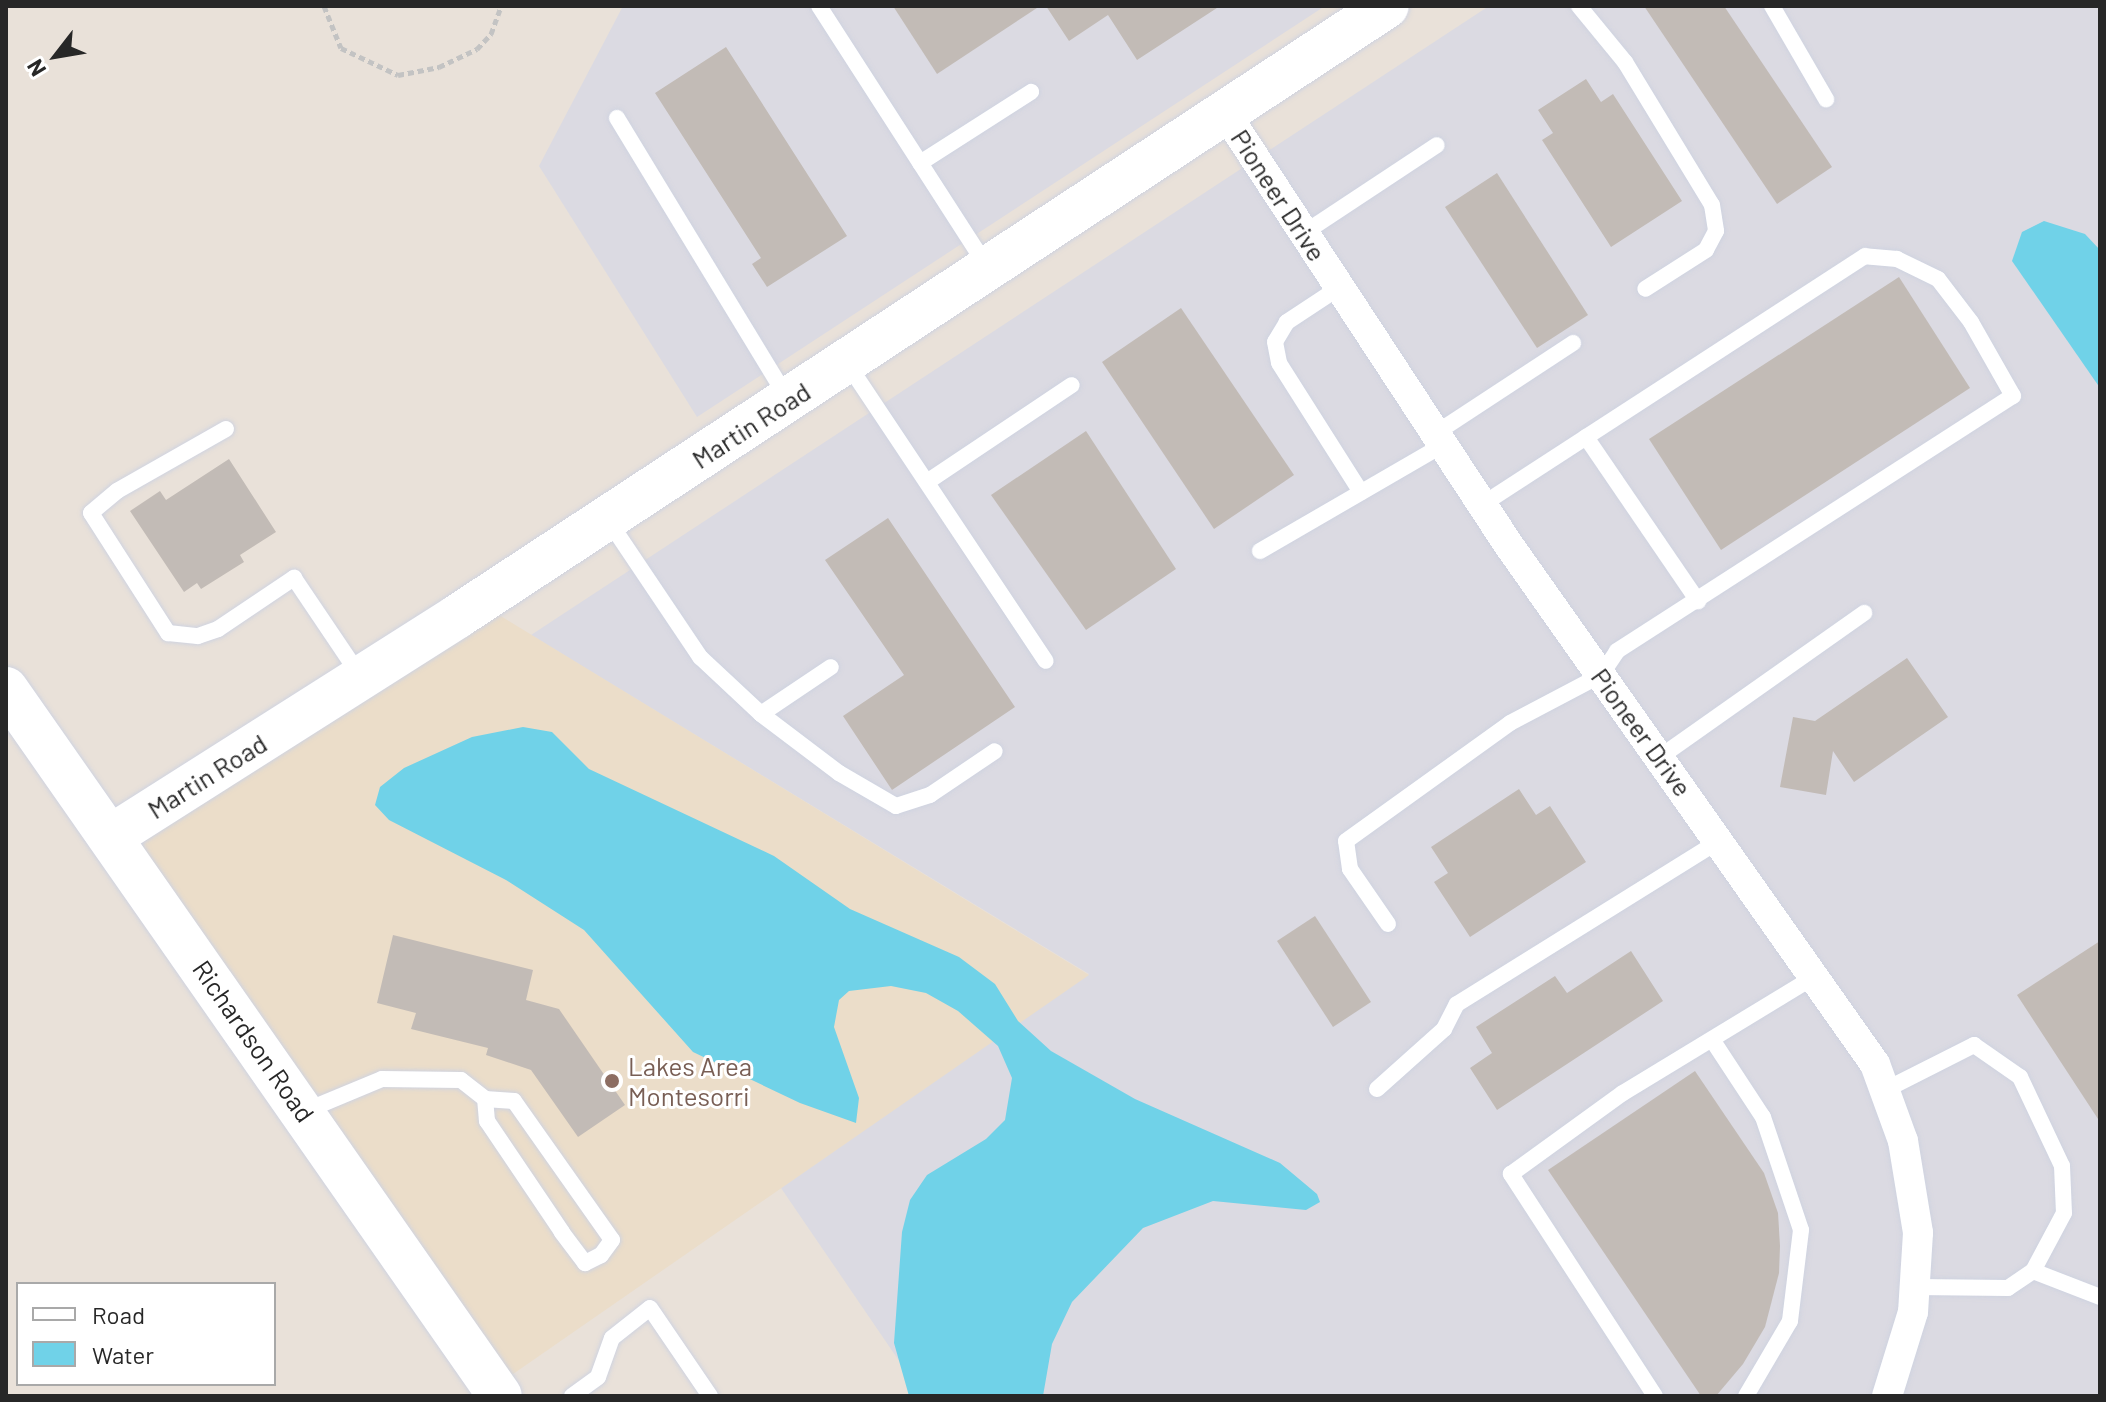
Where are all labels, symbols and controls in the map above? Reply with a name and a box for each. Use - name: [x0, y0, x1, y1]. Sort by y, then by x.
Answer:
- north arrow: [16, 16, 96, 96]
- text: N: [21, 55, 50, 81]
- street label: Pioneer Drive: [1225, 123, 1333, 267]
- street label: Martin Road: [686, 375, 816, 475]
- street label: Pioneer Drive: [1585, 662, 1699, 802]
- street label: Martin Road: [142, 727, 272, 825]
- street label: Richardson Road: [187, 954, 321, 1128]
- place label: Lakes Area Montesorri: [628, 1050, 752, 1112]
- marker: Lakes Area Montesorri: [603, 1072, 621, 1090]
- legend: [16, 1282, 276, 1386]
- text: Road: [92, 1300, 145, 1329]
- text: Water: [92, 1340, 154, 1369]

